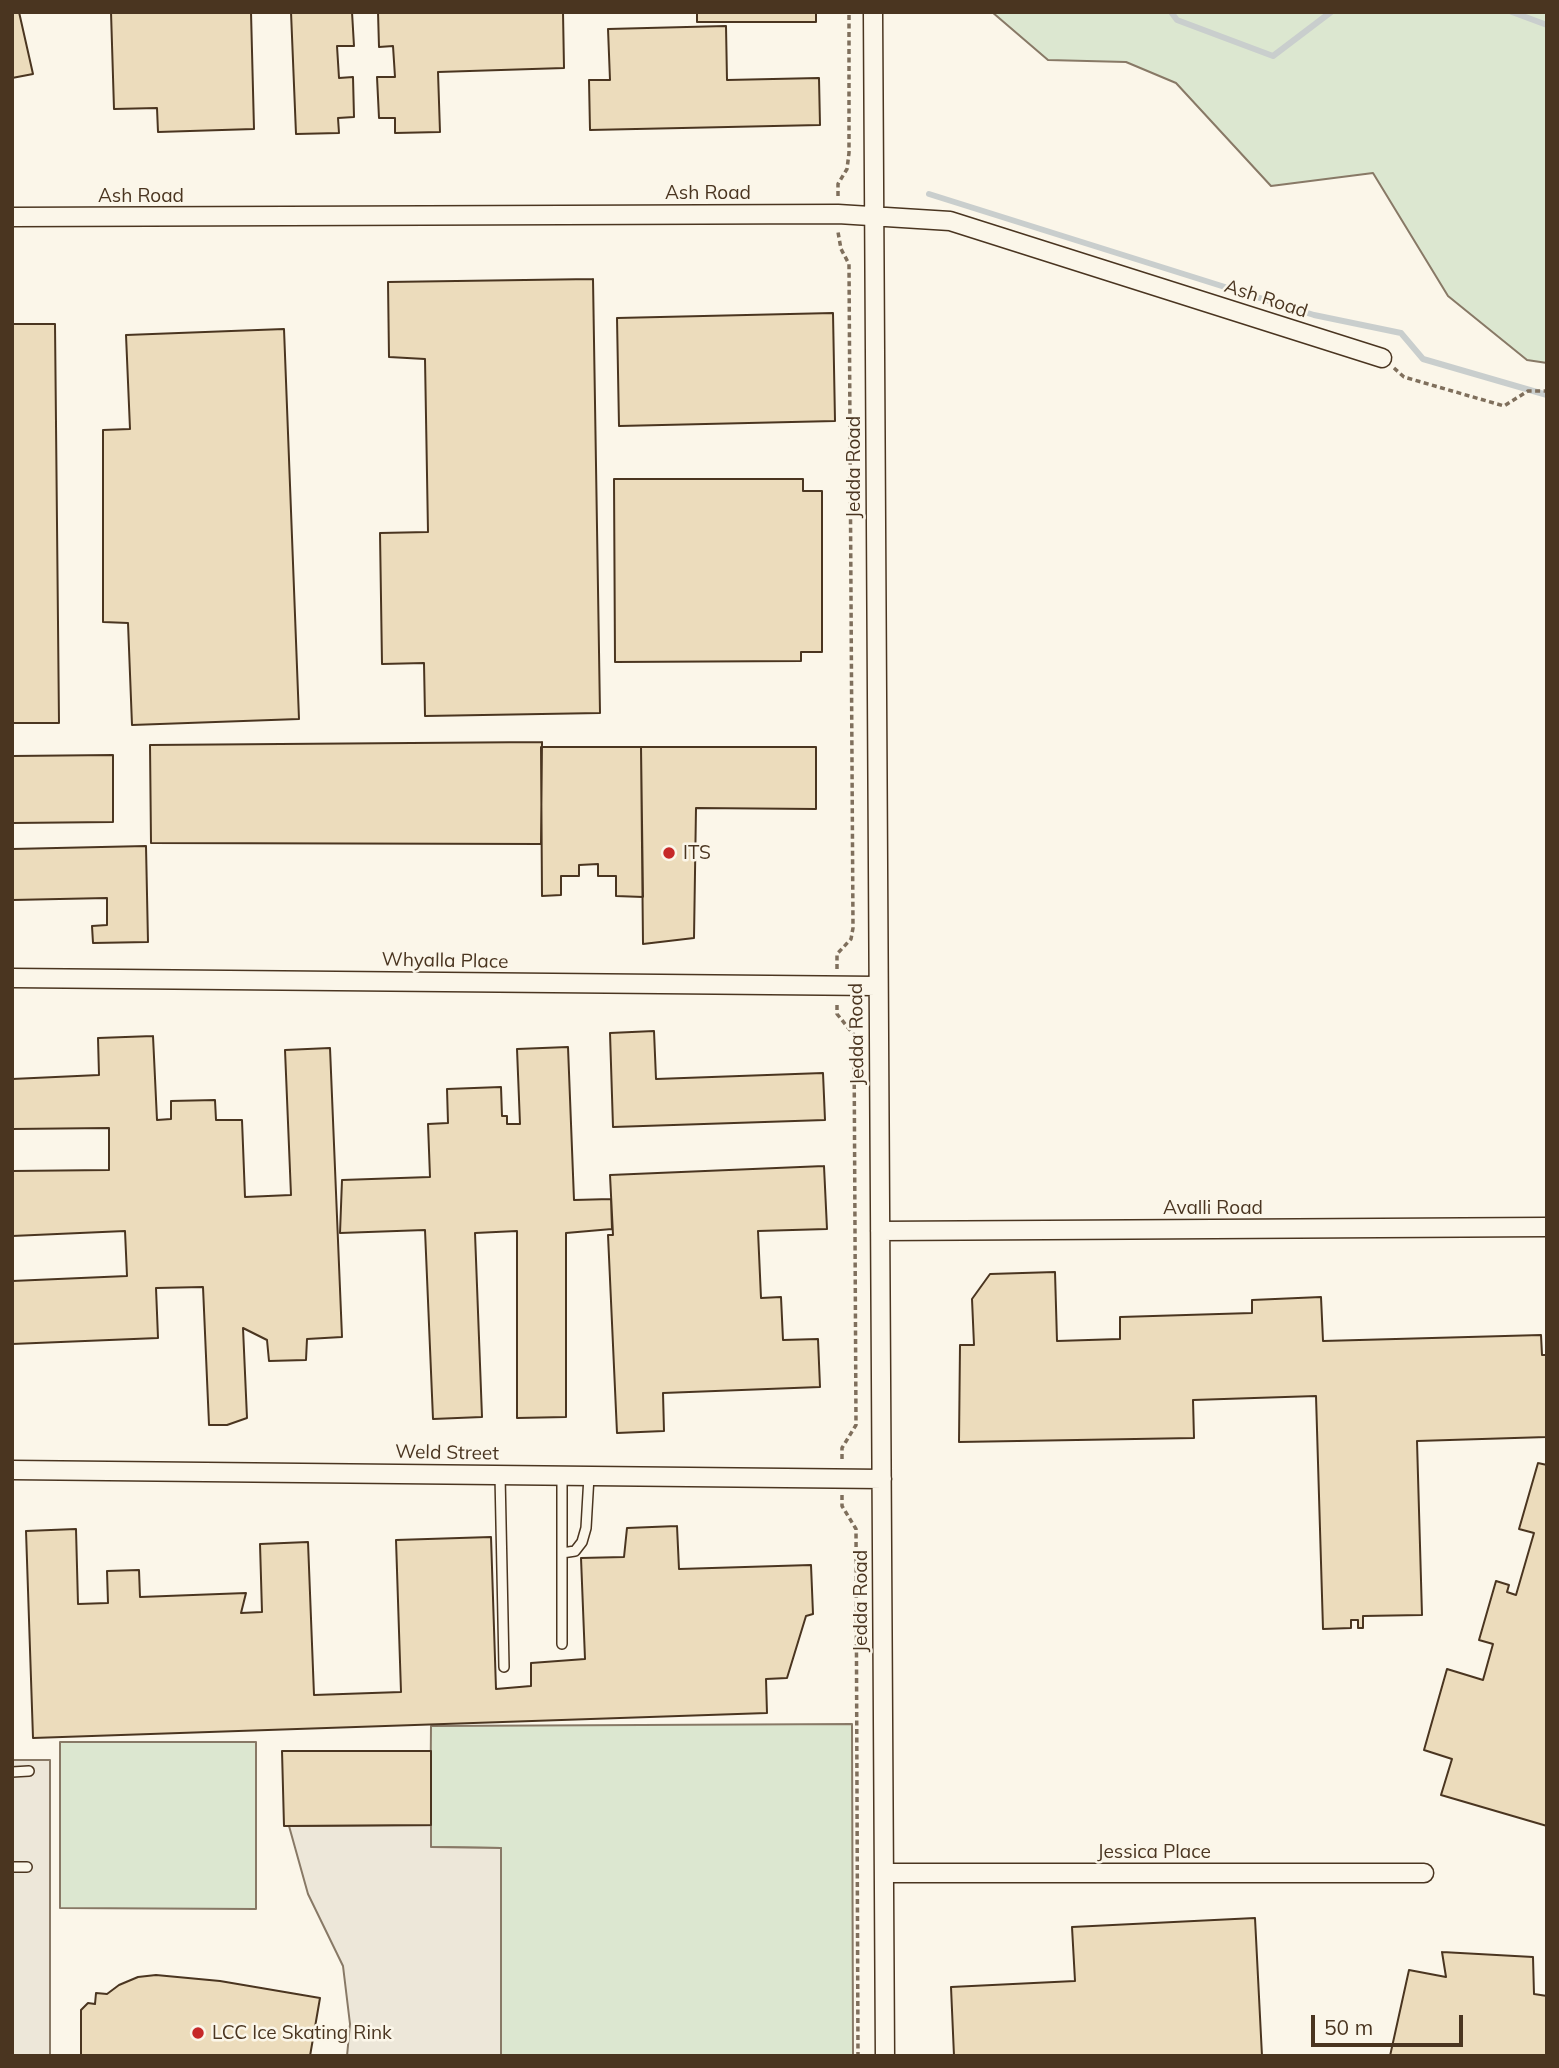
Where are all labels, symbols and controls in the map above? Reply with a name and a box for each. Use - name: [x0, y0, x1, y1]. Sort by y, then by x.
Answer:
- street label: Ash Road: [665, 182, 751, 204]
- street label: Ash Road: [98, 185, 184, 207]
- street label: Ash Road: [1222, 275, 1310, 323]
- street label: Jedda Road: [843, 416, 865, 518]
- place label: ITS: [683, 842, 711, 864]
- marker: ITS: [661, 845, 677, 861]
- street label: Whyalla Place: [381, 948, 509, 974]
- street label: Jedda Road: [845, 983, 869, 1085]
- street label: Avalli Road: [1163, 1197, 1263, 1219]
- street label: Weld Street: [395, 1441, 499, 1465]
- street label: Jedda Road: [850, 1550, 872, 1652]
- street label: Jessica Place: [1097, 1841, 1211, 1863]
- scale bar: [1314, 2002, 1466, 2046]
- text: 50 m: [1324, 2014, 1373, 2040]
- place label: LCC Ice Skating Rink: [212, 2022, 392, 2044]
- marker: LCC Ice Skating Rink: [190, 2025, 206, 2041]

